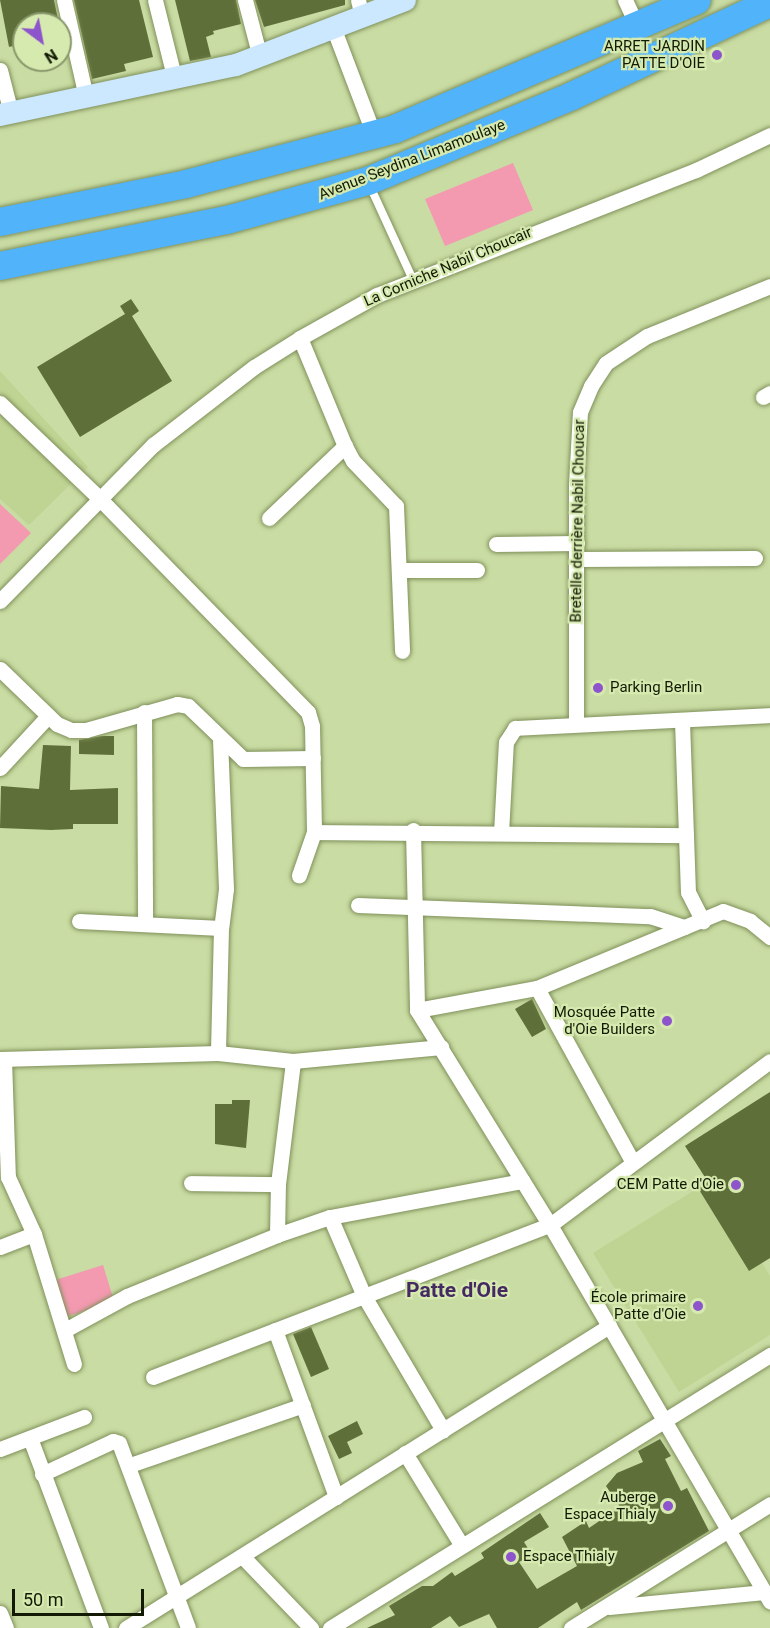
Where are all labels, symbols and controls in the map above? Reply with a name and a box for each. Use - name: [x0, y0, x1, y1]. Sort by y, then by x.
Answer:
- north arrow: [12, 12, 72, 72]
- place label: ARRET JARDIN PATTE D'OIE: [604, 37, 705, 72]
- text: N: [41, 45, 61, 67]
- marker: ARRET JARDIN PATTE D'OIE: [710, 48, 724, 62]
- street label: Avenue Seydina Limamoulaye: [316, 116, 508, 204]
- street label: La Corniche Nabil Choucair: [361, 223, 535, 311]
- street label: Bretelle derrière Nabil Choucar: [567, 419, 589, 623]
- place label: Parking Berlin: [610, 679, 702, 697]
- marker: Parking Berlin: [591, 681, 605, 695]
- place label: Mosquée Patte d'Oie Builders: [554, 1003, 655, 1038]
- marker: Mosquée Patte d'Oie Builders: [660, 1014, 674, 1028]
- place label: CEM Patte d'Oie: [617, 1176, 724, 1194]
- marker: CEM Patte d'Oie: [729, 1178, 743, 1192]
- district label: Patte d'Oie: [406, 1277, 508, 1303]
- place label: École primaire Patte d'Oie: [591, 1288, 686, 1323]
- marker: École primaire Patte d'Oie: [691, 1299, 705, 1313]
- place label: Auberge Espace Thialy: [564, 1488, 656, 1523]
- marker: Auberge Espace Thialy: [661, 1499, 675, 1513]
- place label: Espace Thialy: [523, 1548, 615, 1566]
- marker: Espace Thialy: [504, 1550, 518, 1564]
- scale bar: [15, 1577, 147, 1615]
- text: 50 m: [23, 1589, 63, 1610]

